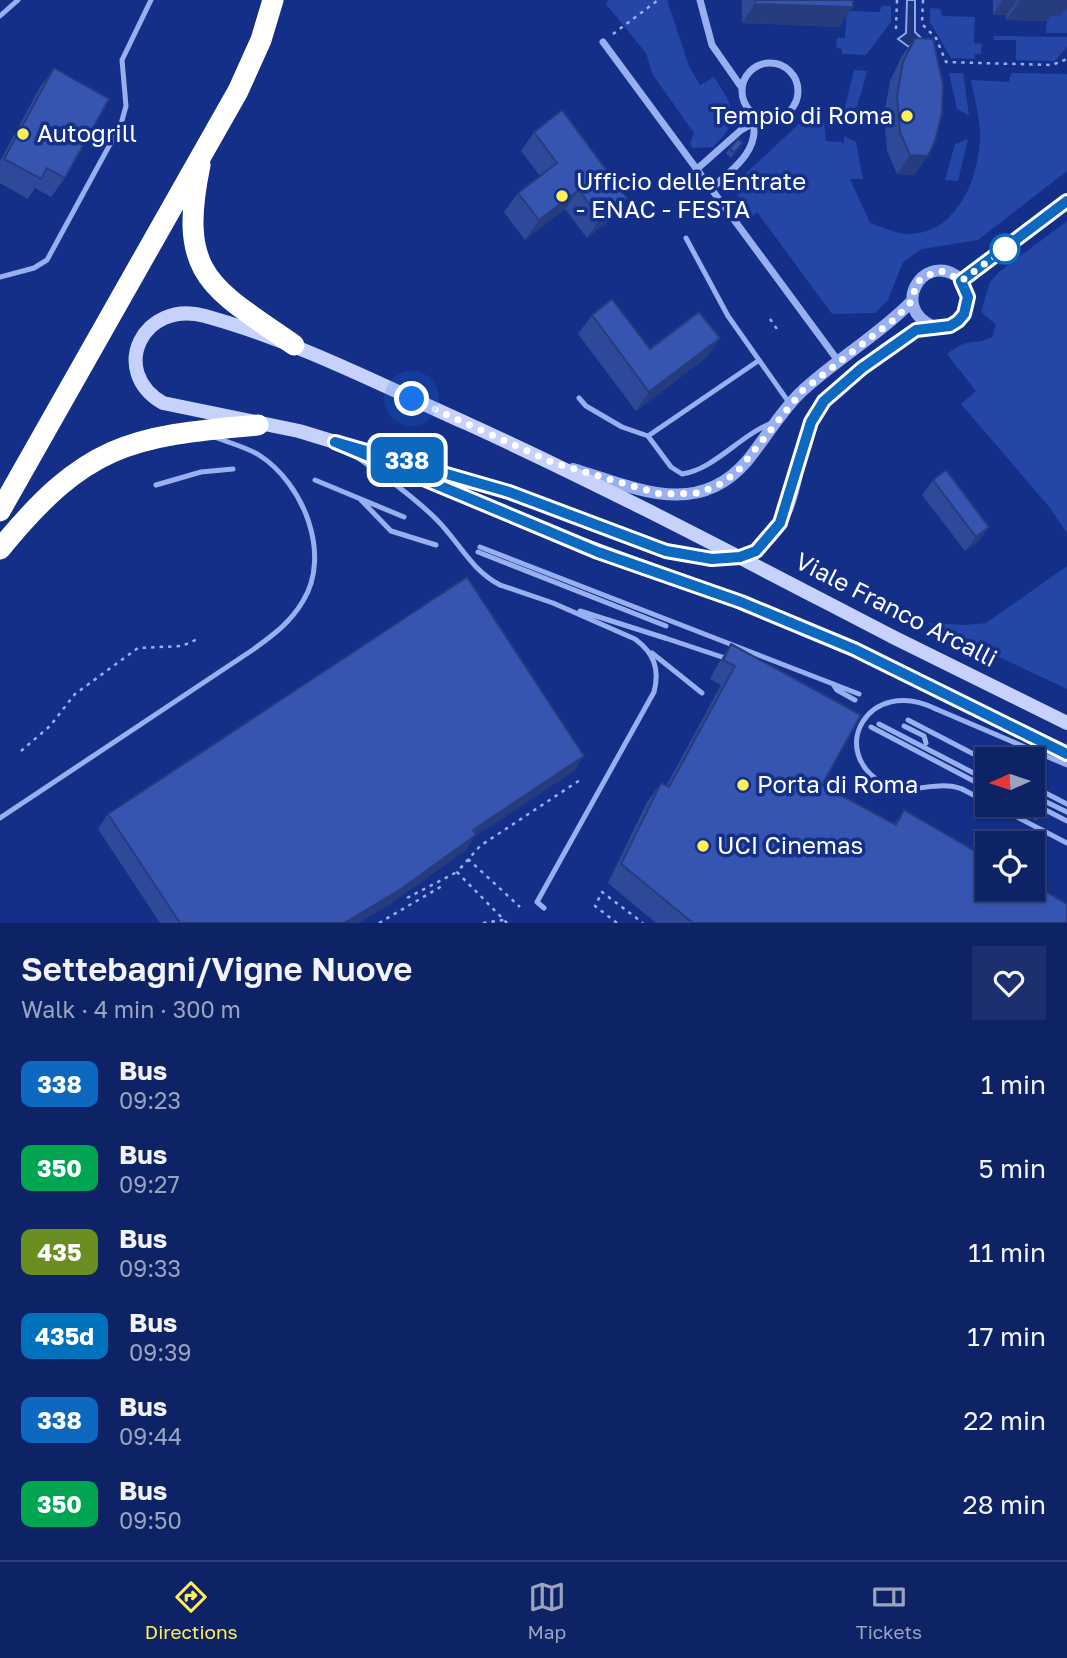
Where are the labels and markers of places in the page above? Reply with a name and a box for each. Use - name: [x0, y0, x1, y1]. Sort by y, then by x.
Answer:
- place label: Tempio di Roma: [711, 100, 893, 129]
- marker: Tempio di Roma: [899, 108, 915, 124]
- place label: Autogrill: [37, 118, 137, 147]
- marker: Autogrill: [15, 126, 31, 142]
- place label: Ufficio delle Entrate - ENAC - FESTA: [576, 166, 806, 223]
- marker: Ufficio delle Entrate - ENAC - FESTA: [554, 188, 570, 204]
- unlabelled marker: [990, 234, 1020, 264]
- place label: Porta di Roma: [757, 769, 918, 798]
- marker: Porta di Roma: [735, 777, 751, 793]
- place label: UCI Cinemas: [717, 830, 863, 859]
- marker: UCI Cinemas: [695, 838, 711, 854]

